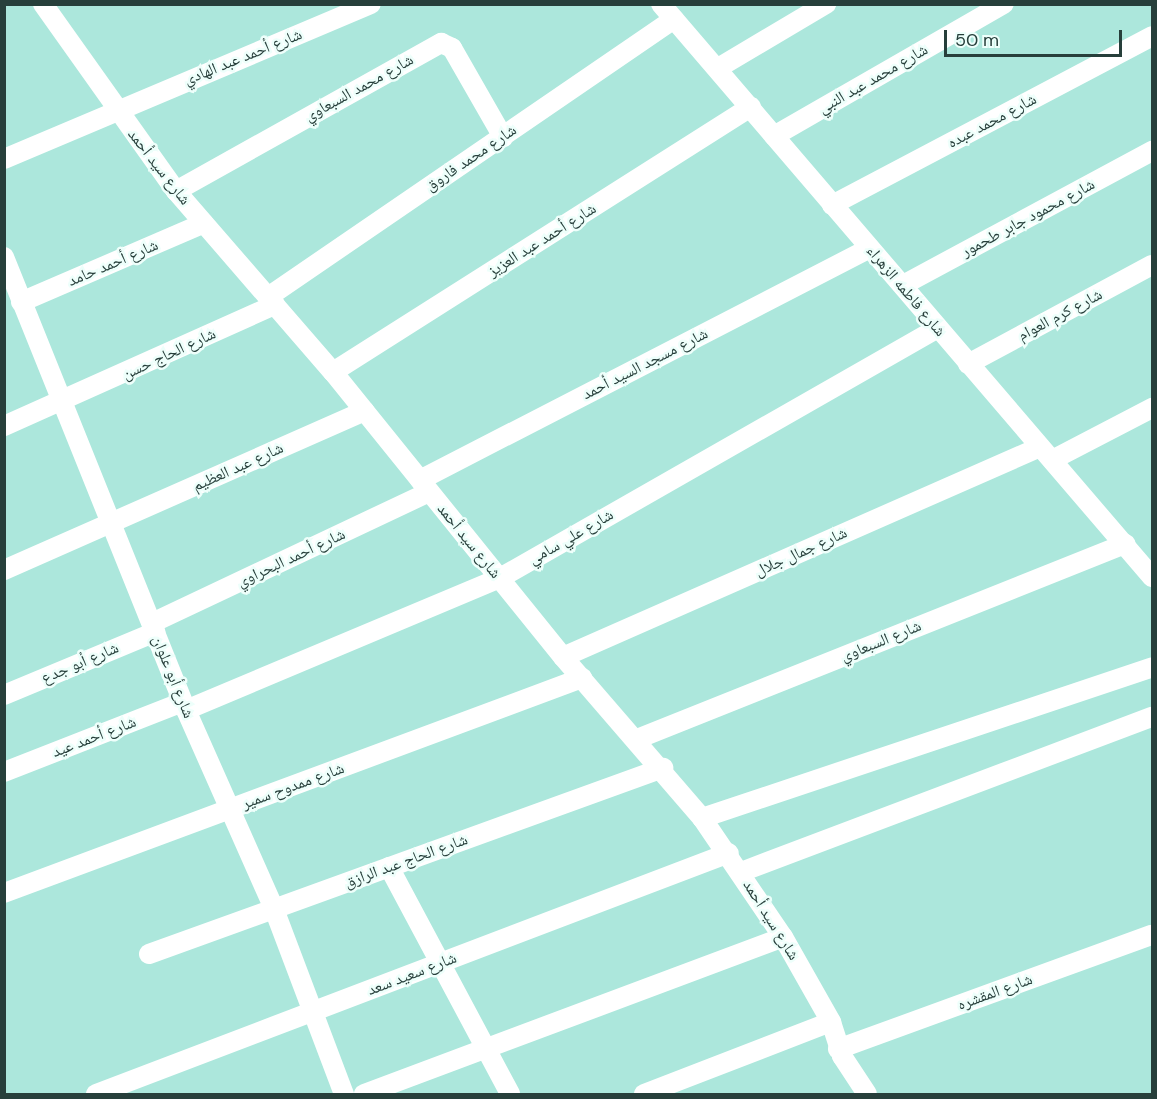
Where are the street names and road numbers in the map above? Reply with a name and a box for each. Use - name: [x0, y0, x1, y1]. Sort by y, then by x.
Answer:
- street label: شارع أحمد عبد الهادي: [181, 25, 305, 89]
- street label: شارع محمد عبد النبي: [815, 40, 931, 118]
- street label: شارع محمد السبعاوي: [301, 50, 417, 126]
- street label: شارع محمد عبده: [944, 90, 1040, 152]
- street label: شارع محمد فاروق: [422, 120, 520, 196]
- street label: شارع سيد أحمد: [123, 125, 195, 209]
- street label: شارع محمود جابر طحمور: [958, 175, 1098, 261]
- street label: شارع أحمد عبد العزيز: [484, 199, 600, 281]
- street label: شارع أحمد حامد: [65, 235, 161, 291]
- street label: شارع فاطمه الزهراء: [862, 241, 950, 341]
- street label: شارع كرم العوام: [1015, 285, 1105, 345]
- street label: شارع الحاج حسن: [119, 324, 219, 384]
- street label: شارع مسجد السيد أحمد: [579, 324, 711, 404]
- street label: شارع عبد العظيم: [190, 438, 286, 496]
- street label: شارع سيد أحمد: [433, 500, 505, 582]
- street label: شارع علي سامي: [525, 505, 617, 569]
- street label: شارع جمال جلال: [752, 523, 850, 581]
- street label: شارع أحمد البحراوي: [234, 525, 348, 591]
- street label: شارع السبعاوي: [838, 616, 924, 666]
- street label: شارع أبو علوان: [148, 633, 198, 721]
- street label: شارع أبو جدع: [38, 638, 122, 688]
- street label: شارع أحمد عيد: [49, 712, 139, 762]
- street label: شارع ممدوح سمير: [239, 759, 347, 813]
- street label: شارع الحاج عبد الرازق: [342, 830, 470, 892]
- street label: شارع سيد أحمد: [739, 876, 803, 964]
- street label: شارع سعيد سعد: [365, 948, 459, 1000]
- street label: شارع المقشره: [955, 970, 1035, 1014]

